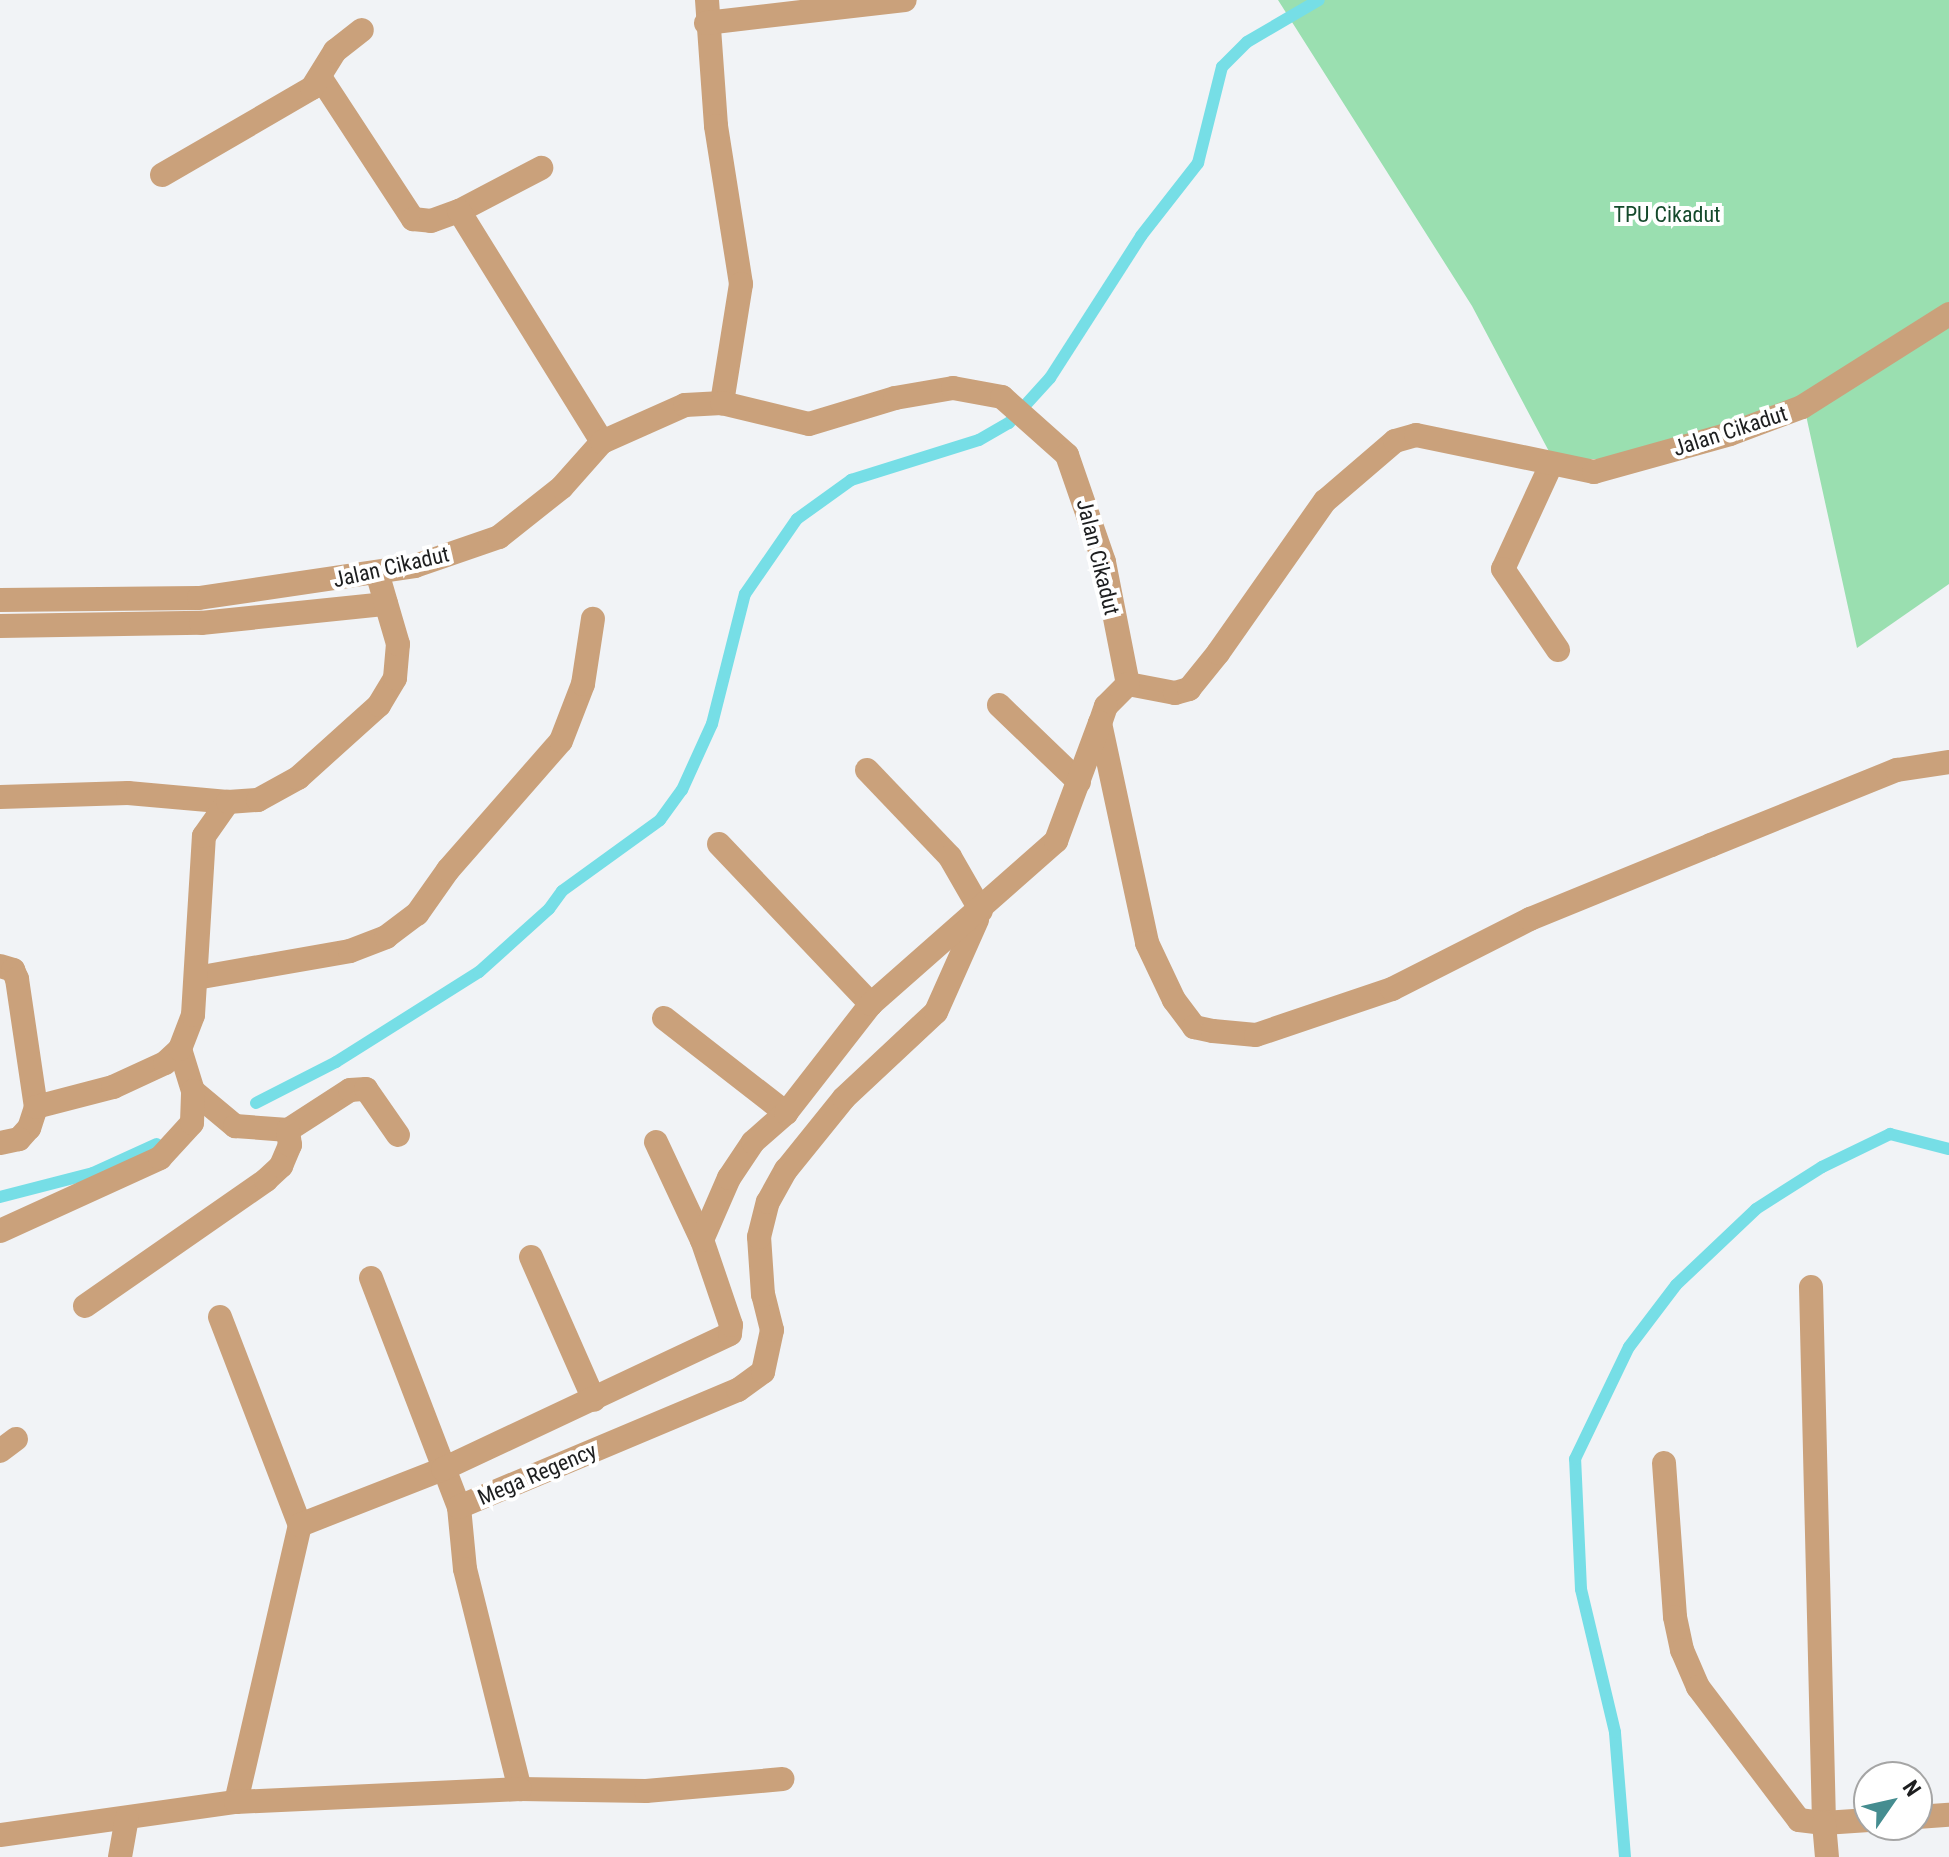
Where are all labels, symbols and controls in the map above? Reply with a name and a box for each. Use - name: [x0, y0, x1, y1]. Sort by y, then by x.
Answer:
- park label: TPU Cikadut: [1613, 202, 1721, 228]
- street label: Jalan Cikadut: [1670, 400, 1790, 462]
- street label: Jalan Cikadut: [1071, 496, 1125, 618]
- street label: Jalan Cikadut: [330, 541, 452, 593]
- street label: Mega Regency: [474, 1437, 600, 1511]
- north arrow: [1853, 1761, 1933, 1841]
- text: N: [1898, 1776, 1926, 1801]

